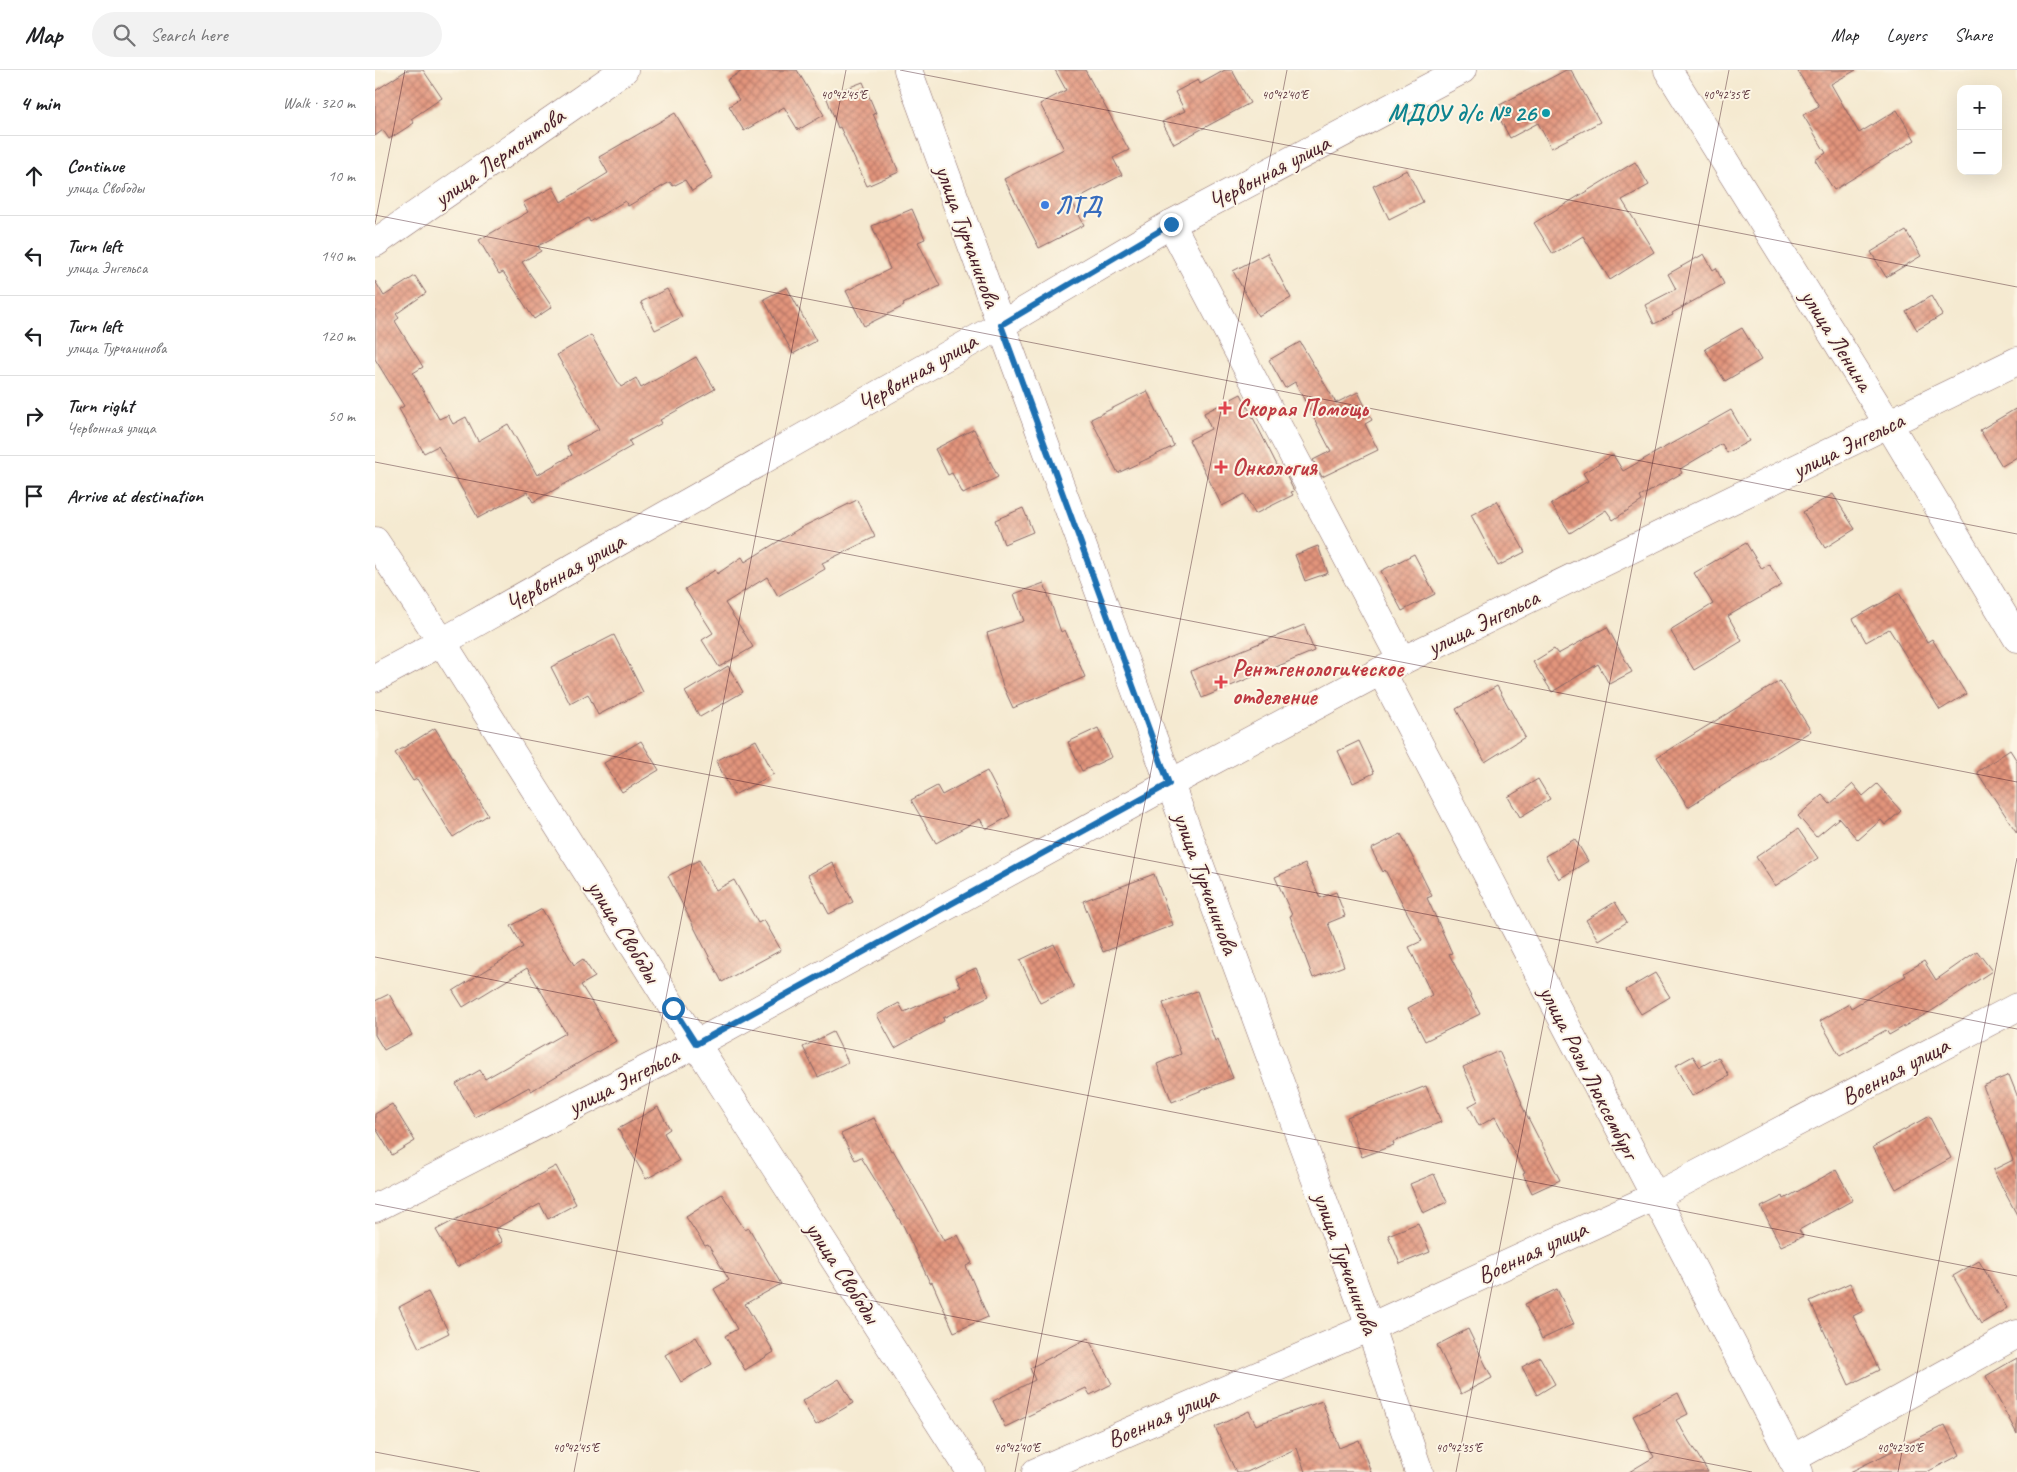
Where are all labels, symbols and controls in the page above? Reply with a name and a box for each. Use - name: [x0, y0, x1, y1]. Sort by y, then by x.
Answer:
- search box: [92, 12, 442, 57]
- text: Map: [25, 20, 62, 50]
- icon: search: [110, 21, 138, 49]
- text: Search here: [150, 23, 228, 47]
- text: Map: [1831, 24, 1859, 46]
- text: Layers: [1887, 24, 1926, 46]
- text: Share: [1954, 24, 1992, 46]
- map controls: [1957, 85, 2002, 175]
- button: +: [1957, 85, 2002, 130]
- text: 40°42'45"E: [821, 87, 869, 103]
- text: 40°42'40"E: [1262, 87, 1310, 103]
- text: 40°42'35"E: [1703, 87, 1751, 103]
- text: 4 min: [20, 90, 60, 116]
- text: Walk · 320 m: [283, 93, 355, 113]
- place label: МДОУ д/с № 26: [1388, 98, 1538, 128]
- street label: улица Лермонтова: [426, 100, 572, 214]
- marker: МДОУ д/с № 26: [1540, 107, 1552, 119]
- street label: Червонная улица: [1203, 127, 1336, 216]
- button: −: [1957, 130, 2002, 175]
- text: Continue: [67, 154, 124, 178]
- street label: улица Турчанинова: [928, 159, 1008, 312]
- icon: ahead: [20, 162, 48, 190]
- text: 10 m: [328, 166, 355, 186]
- text: улица Свободы: [67, 178, 144, 198]
- place label: ЛТД: [1055, 190, 1103, 220]
- marker: ЛТД: [1039, 199, 1051, 211]
- route end: [1160, 213, 1183, 236]
- text: Turn left: [67, 234, 122, 258]
- icon: left: [20, 242, 48, 270]
- text: 140 m: [321, 246, 355, 266]
- text: улица Энгельса: [67, 258, 147, 278]
- street label: улица Ленина: [1793, 282, 1881, 398]
- text: Turn left: [67, 314, 122, 338]
- icon: left: [20, 322, 48, 350]
- street label: Червонная улица: [852, 325, 983, 418]
- text: 120 m: [321, 326, 355, 346]
- text: улица Турчанинова: [67, 338, 166, 358]
- place label: Скорая Помощь: [1236, 393, 1369, 423]
- text: Turn right: [67, 394, 134, 418]
- marker: Скорая Помощь: [1218, 401, 1232, 415]
- icon: right: [20, 402, 48, 430]
- street label: улица Энгельса: [1785, 404, 1910, 486]
- text: 50 m: [328, 406, 355, 426]
- text: Червонная улица: [67, 418, 156, 438]
- place label: Онкология: [1232, 452, 1318, 482]
- marker: Онкология: [1214, 460, 1228, 474]
- icon: arrive: [20, 482, 48, 510]
- text: Arrive at destination: [67, 484, 203, 508]
- street label: Червонная улица: [500, 525, 631, 618]
- street label: улица Энгельса: [1420, 581, 1545, 663]
- place label: Рентгенологическое отделение: [1232, 653, 1405, 711]
- marker: Рентгенологическое отделение: [1214, 675, 1228, 689]
- street label: улица Турчанинова: [1166, 806, 1246, 959]
- street label: улица Свободы: [580, 872, 669, 990]
- street label: улица Розы Люксембург: [1532, 979, 1647, 1167]
- route start: [662, 997, 685, 1020]
- street label: Военная улица: [1836, 1029, 1955, 1112]
- street label: улица Энгельса: [561, 1040, 685, 1123]
- street label: улица Турчанинова: [1306, 1186, 1386, 1339]
- street label: Военная улица: [1472, 1213, 1593, 1290]
- street label: улица Свободы: [798, 1214, 888, 1331]
- street label: Военная улица: [1102, 1379, 1223, 1455]
- text: 40°42'45"E: [553, 1440, 601, 1456]
- text: 40°42'40"E: [994, 1440, 1042, 1456]
- text: 40°42'35"E: [1436, 1440, 1484, 1456]
- text: 40°42'30"E: [1877, 1440, 1925, 1456]

